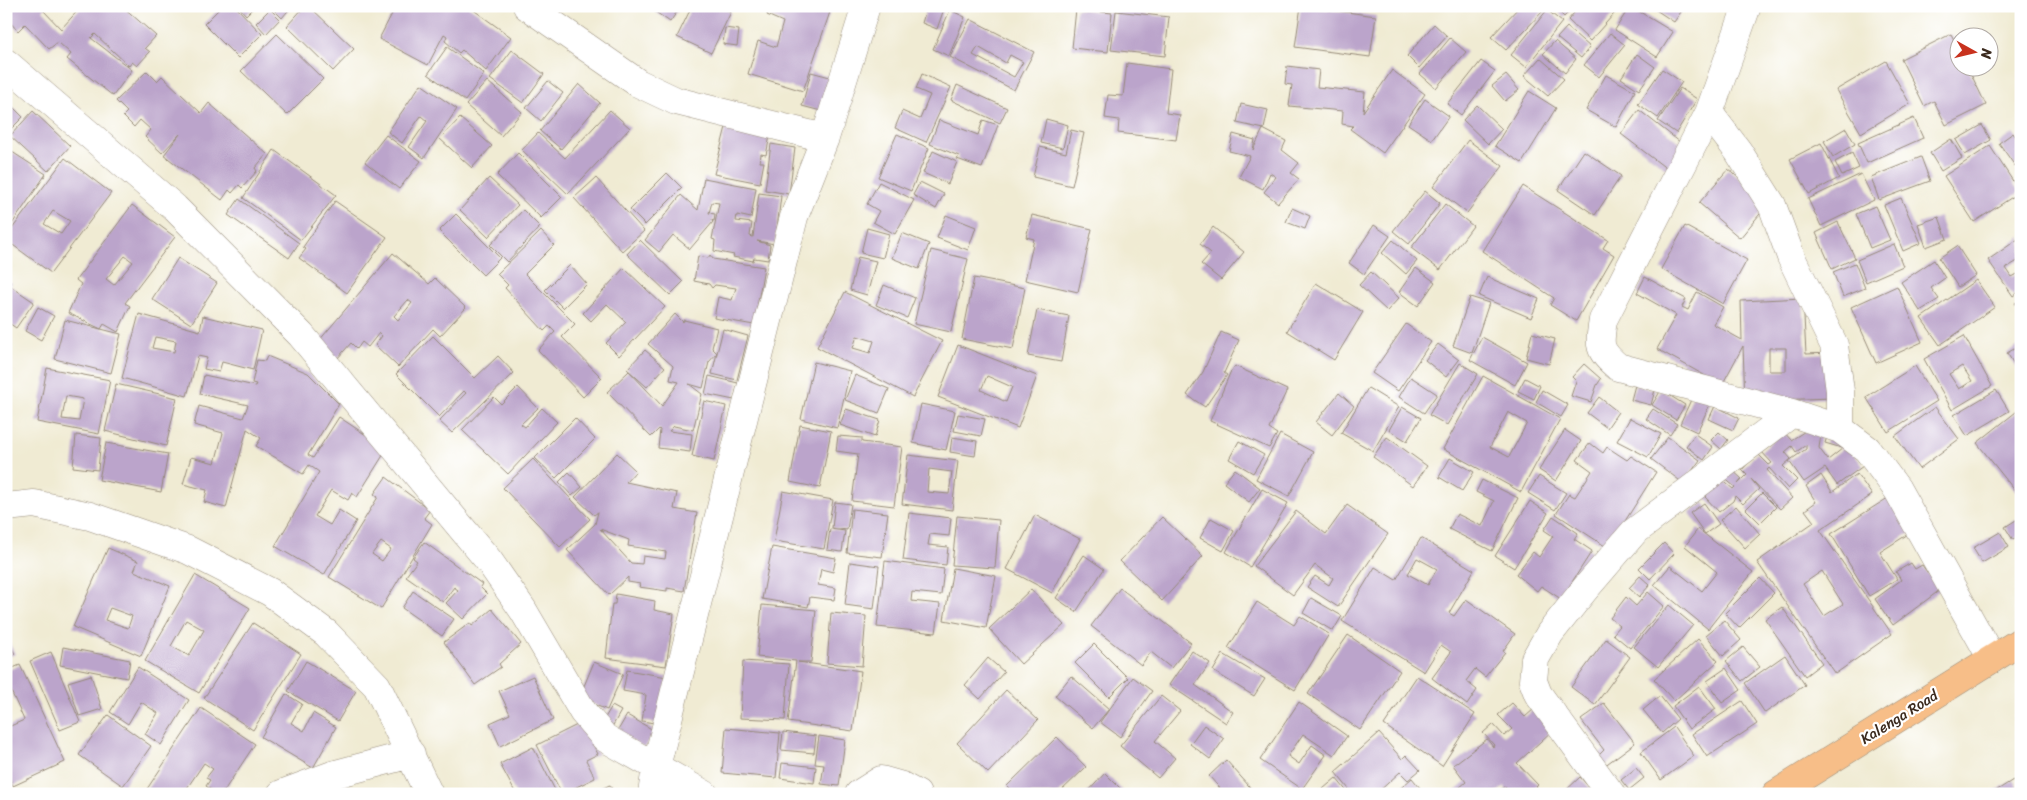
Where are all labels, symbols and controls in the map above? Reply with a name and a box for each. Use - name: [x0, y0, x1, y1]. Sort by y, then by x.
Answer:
- north arrow: [1950, 28, 2000, 78]
- text: N: [1973, 46, 2000, 61]
- street label: Kalenga Road: [1855, 682, 1944, 751]

